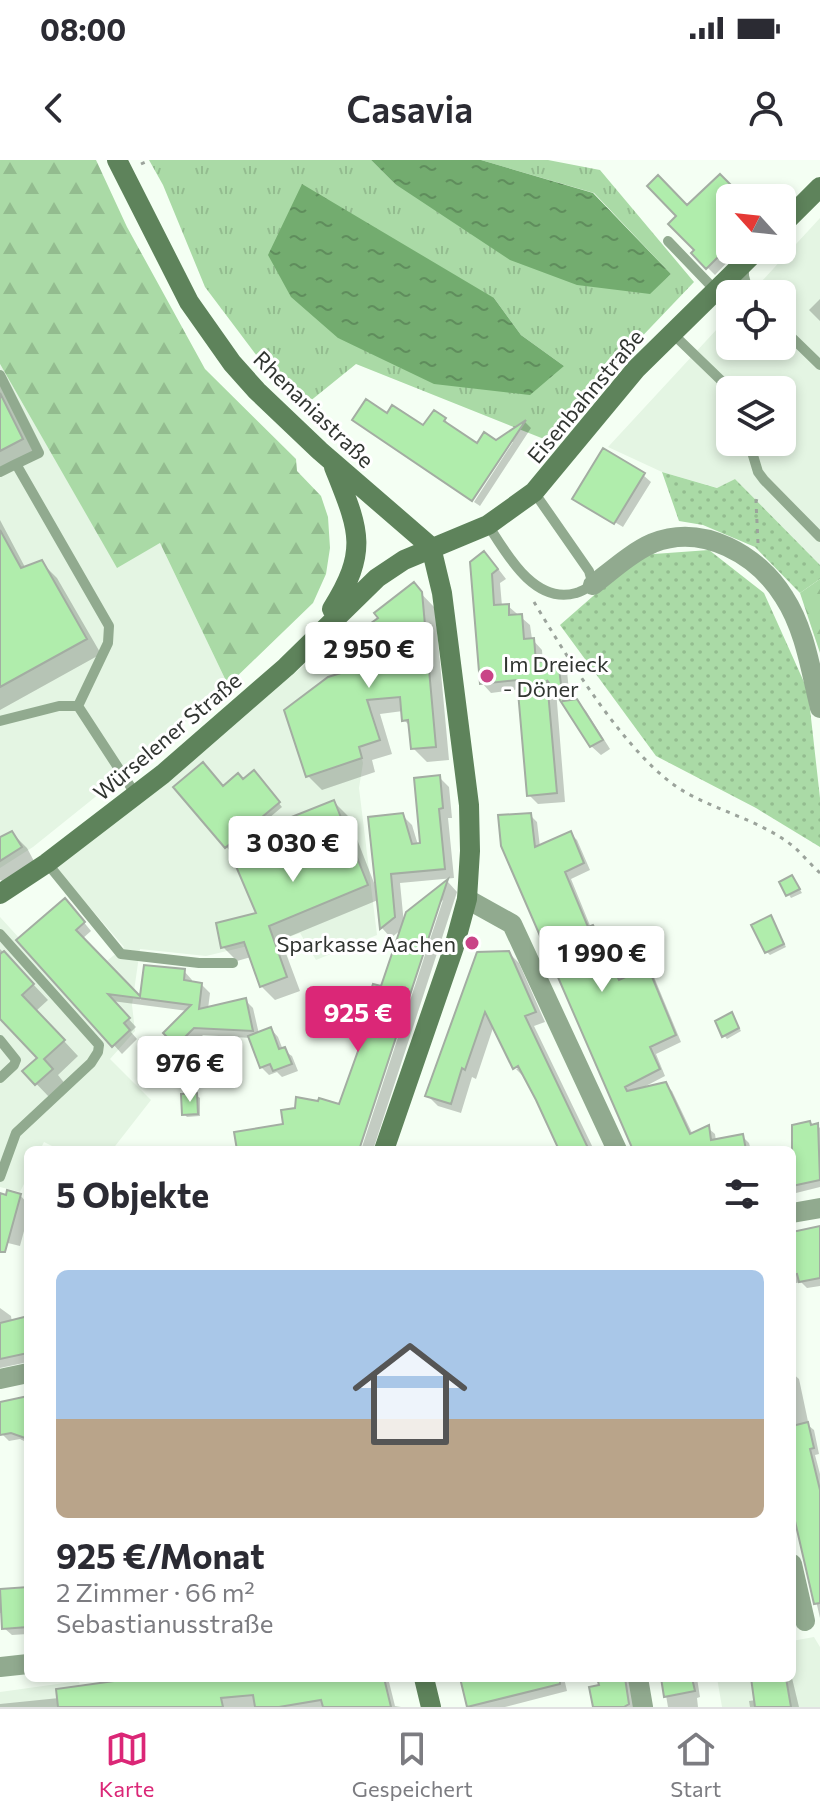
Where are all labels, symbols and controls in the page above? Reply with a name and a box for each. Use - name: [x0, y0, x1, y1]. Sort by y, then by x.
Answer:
- text: 08:00: [40, 10, 126, 47]
- icon: back: [32, 86, 76, 130]
- text: Casavia: [347, 86, 473, 130]
- icon: person: [744, 86, 788, 130]
- north arrow: [716, 184, 796, 264]
- map controls: [716, 184, 796, 456]
- button: locate: [716, 280, 796, 360]
- street label: Eisenbahnstraße: [521, 323, 649, 469]
- street label: Rhenaniastraße: [248, 345, 380, 473]
- button: layers: [716, 376, 796, 456]
- pin: 2 950 €: [295, 622, 443, 690]
- text: 2 950 €: [323, 632, 415, 663]
- place label: Im Dreieck - Döner: [503, 650, 609, 702]
- street label: Würselener Straße: [88, 666, 246, 806]
- marker: Im Dreieck - Döner: [478, 667, 496, 685]
- pin: 3 030 €: [219, 816, 367, 884]
- text: 3 030 €: [247, 826, 339, 857]
- pin: 1 990 €: [528, 926, 676, 994]
- place label: Sparkasse Aachen: [276, 930, 456, 957]
- marker: Sparkasse Aachen: [463, 934, 481, 952]
- text: 1 990 €: [557, 936, 647, 967]
- pin: 925 €: [302, 986, 414, 1054]
- text: 925 €: [323, 996, 393, 1027]
- pin: 976 €: [134, 1036, 246, 1104]
- text: 976 €: [155, 1046, 225, 1077]
- icon: filters: [720, 1172, 764, 1216]
- text: 5 Objekte: [56, 1173, 209, 1215]
- icon: home: [338, 1322, 482, 1466]
- text: 925 €/Monat: [56, 1534, 265, 1576]
- text: 2 Zimmer · 66 m²: [56, 1576, 255, 1607]
- text: Sebastianusstraße: [56, 1607, 273, 1638]
- tab: Karte: [99, 1727, 154, 1802]
- tab: Gespeichert: [352, 1727, 473, 1802]
- tab: Start: [670, 1727, 721, 1802]

